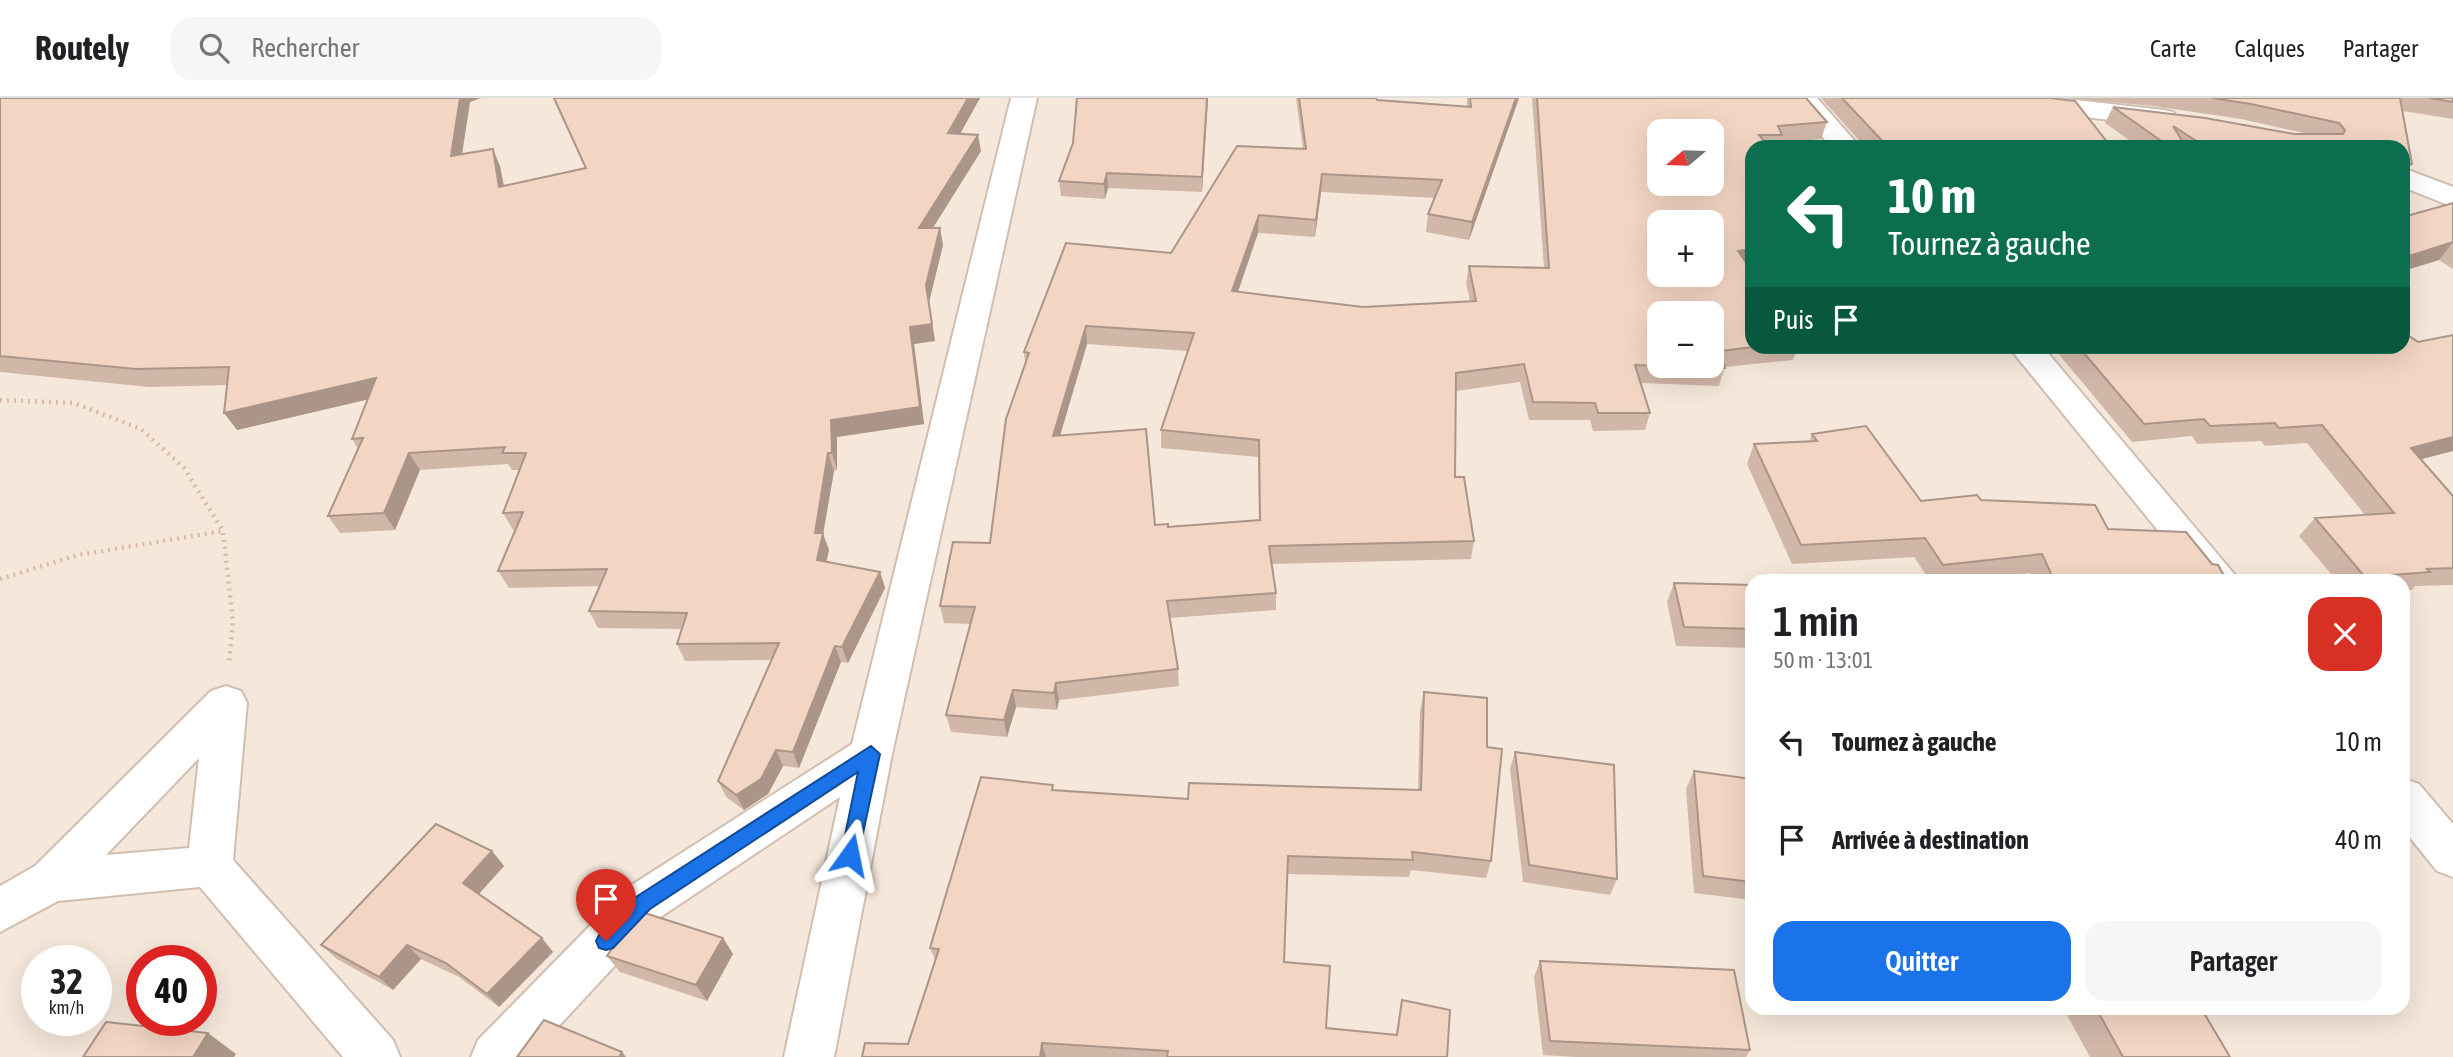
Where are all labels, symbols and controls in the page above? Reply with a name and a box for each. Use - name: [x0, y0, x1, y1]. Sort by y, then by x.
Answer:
- search box: [171, 17, 661, 80]
- text: Routely: [35, 29, 129, 67]
- icon: search: [195, 29, 233, 67]
- text: Rechercher: [251, 33, 359, 63]
- text: Carte: [2150, 35, 2196, 62]
- text: Calques: [2234, 35, 2305, 62]
- text: Partager: [2343, 35, 2418, 62]
- north arrow: [1647, 119, 1724, 196]
- map controls: [1647, 119, 1724, 378]
- text: 10 m: [1888, 167, 1976, 223]
- icon: left: [1773, 168, 1864, 259]
- button: +: [1647, 210, 1724, 287]
- text: Tournez à gauche: [1888, 225, 2091, 262]
- button: −: [1647, 301, 1724, 378]
- icon: arrive: [1827, 301, 1865, 339]
- text: Puis: [1773, 305, 1813, 335]
- text: 1 min: [1773, 597, 1859, 645]
- button: close: [2308, 597, 2382, 671]
- text: 50 m · 13:01: [1773, 647, 1873, 673]
- icon: left: [1773, 723, 1811, 761]
- text: Tournez à gauche: [1832, 727, 1997, 757]
- text: 10 m: [2335, 727, 2382, 757]
- position arrow: [813, 818, 887, 892]
- icon: arrive: [1773, 821, 1811, 859]
- text: Arrivée à destination: [1832, 825, 2029, 855]
- text: 40 m: [2335, 825, 2382, 855]
- pin: [576, 869, 636, 941]
- icon: arrive: [587, 880, 625, 918]
- button: Quitter: [1773, 921, 2071, 1001]
- button: Partager: [2085, 921, 2382, 1001]
- speed limit sign: 40: [126, 945, 217, 1036]
- text: 32: [50, 961, 83, 1001]
- text: km/h: [49, 997, 84, 1018]

